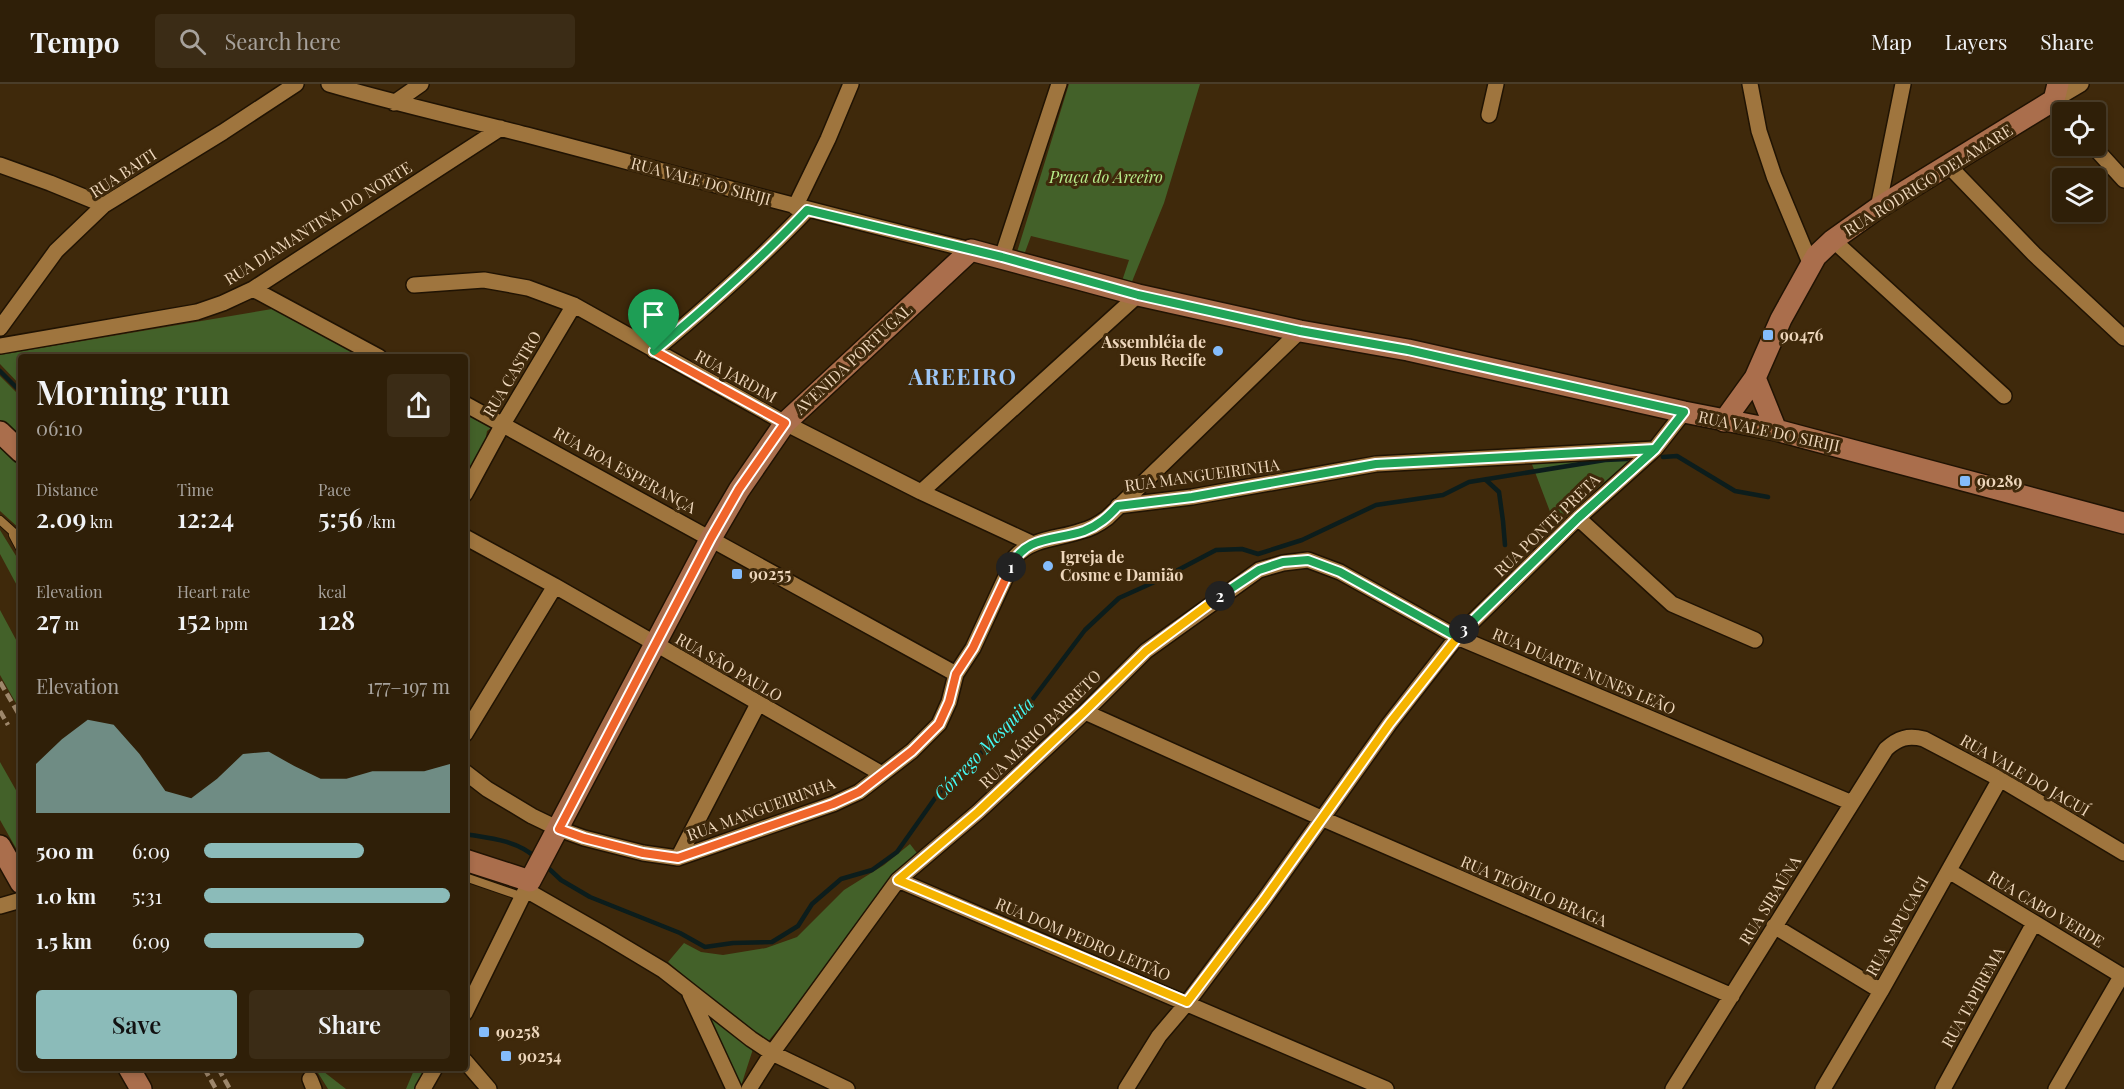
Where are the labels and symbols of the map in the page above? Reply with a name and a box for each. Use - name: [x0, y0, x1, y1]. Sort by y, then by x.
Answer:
- street label: RUA RODRIGO DELAMARE: [1839, 119, 2016, 240]
- street label: RUA BAITI: [85, 143, 160, 202]
- street label: RUA VALE DO SIRIJI: [629, 152, 773, 209]
- street label: RUA DIAMANTINA DO NORTE: [220, 156, 415, 289]
- park label: Praça do Areeiro: [1048, 166, 1163, 187]
- pin: [628, 289, 679, 351]
- street label: AVENIDA PORTUGAL: [789, 299, 916, 419]
- place label: 90476: [1780, 324, 1824, 345]
- street label: RUA CASTRO: [478, 327, 546, 421]
- marker: 90476: [1761, 328, 1775, 342]
- place label: Assembléia de Deus Recife: [1100, 331, 1206, 370]
- street label: RUA JARDIM: [691, 344, 781, 407]
- marker: Assembléia de Deus Recife: [1211, 344, 1225, 358]
- district label: AREEIRO: [908, 361, 1017, 391]
- street label: RUA VALE DO SIRIJI: [1696, 405, 1842, 456]
- street label: RUA BOA ESPERANÇA: [550, 422, 701, 518]
- street label: RUA MANGUEIRINHA: [1123, 453, 1282, 496]
- street label: RUA PONTE PRETA: [1489, 468, 1605, 581]
- place label: 90289: [1977, 470, 2023, 491]
- marker: 90289: [1958, 474, 1972, 488]
- place label: Igreja de Cosme e Damião: [1060, 546, 1183, 585]
- pin: 1: [996, 552, 1026, 582]
- marker: Igreja de Cosme e Damião: [1041, 559, 1055, 573]
- place label: 90255: [749, 563, 791, 584]
- marker: 90255: [730, 567, 744, 581]
- pin: 2: [1205, 581, 1235, 611]
- pin: 3: [1449, 614, 1479, 644]
- street label: RUA DUARTE NUNES LEÃO: [1489, 622, 1679, 719]
- street label: RUA SÃO PAULO: [672, 627, 787, 706]
- street label: RUA MÁRIO BARRETO: [974, 665, 1105, 792]
- water label: Córrego Mesquita: [928, 691, 1039, 805]
- street label: RUA VALE DO JACUÍ: [1957, 729, 2094, 820]
- street label: RUA MANGUEIRINHA: [684, 772, 839, 845]
- street label: RUA TEÓFILO BRAGA: [1458, 850, 1611, 931]
- street label: RUA SIBAÚNA: [1734, 851, 1806, 948]
- street label: RUA CABO VERDE: [1984, 866, 2108, 952]
- street label: RUA SAPUCAGI: [1860, 872, 1933, 979]
- street label: RUA DOM PEDRO LEITÃO: [992, 892, 1174, 985]
- street label: RUA TAPIREMA: [1936, 942, 2009, 1051]
- place label: 90258: [496, 1021, 540, 1042]
- marker: 90258: [477, 1025, 491, 1039]
- place label: 90254: [518, 1045, 561, 1066]
- marker: 90254: [499, 1049, 513, 1063]

